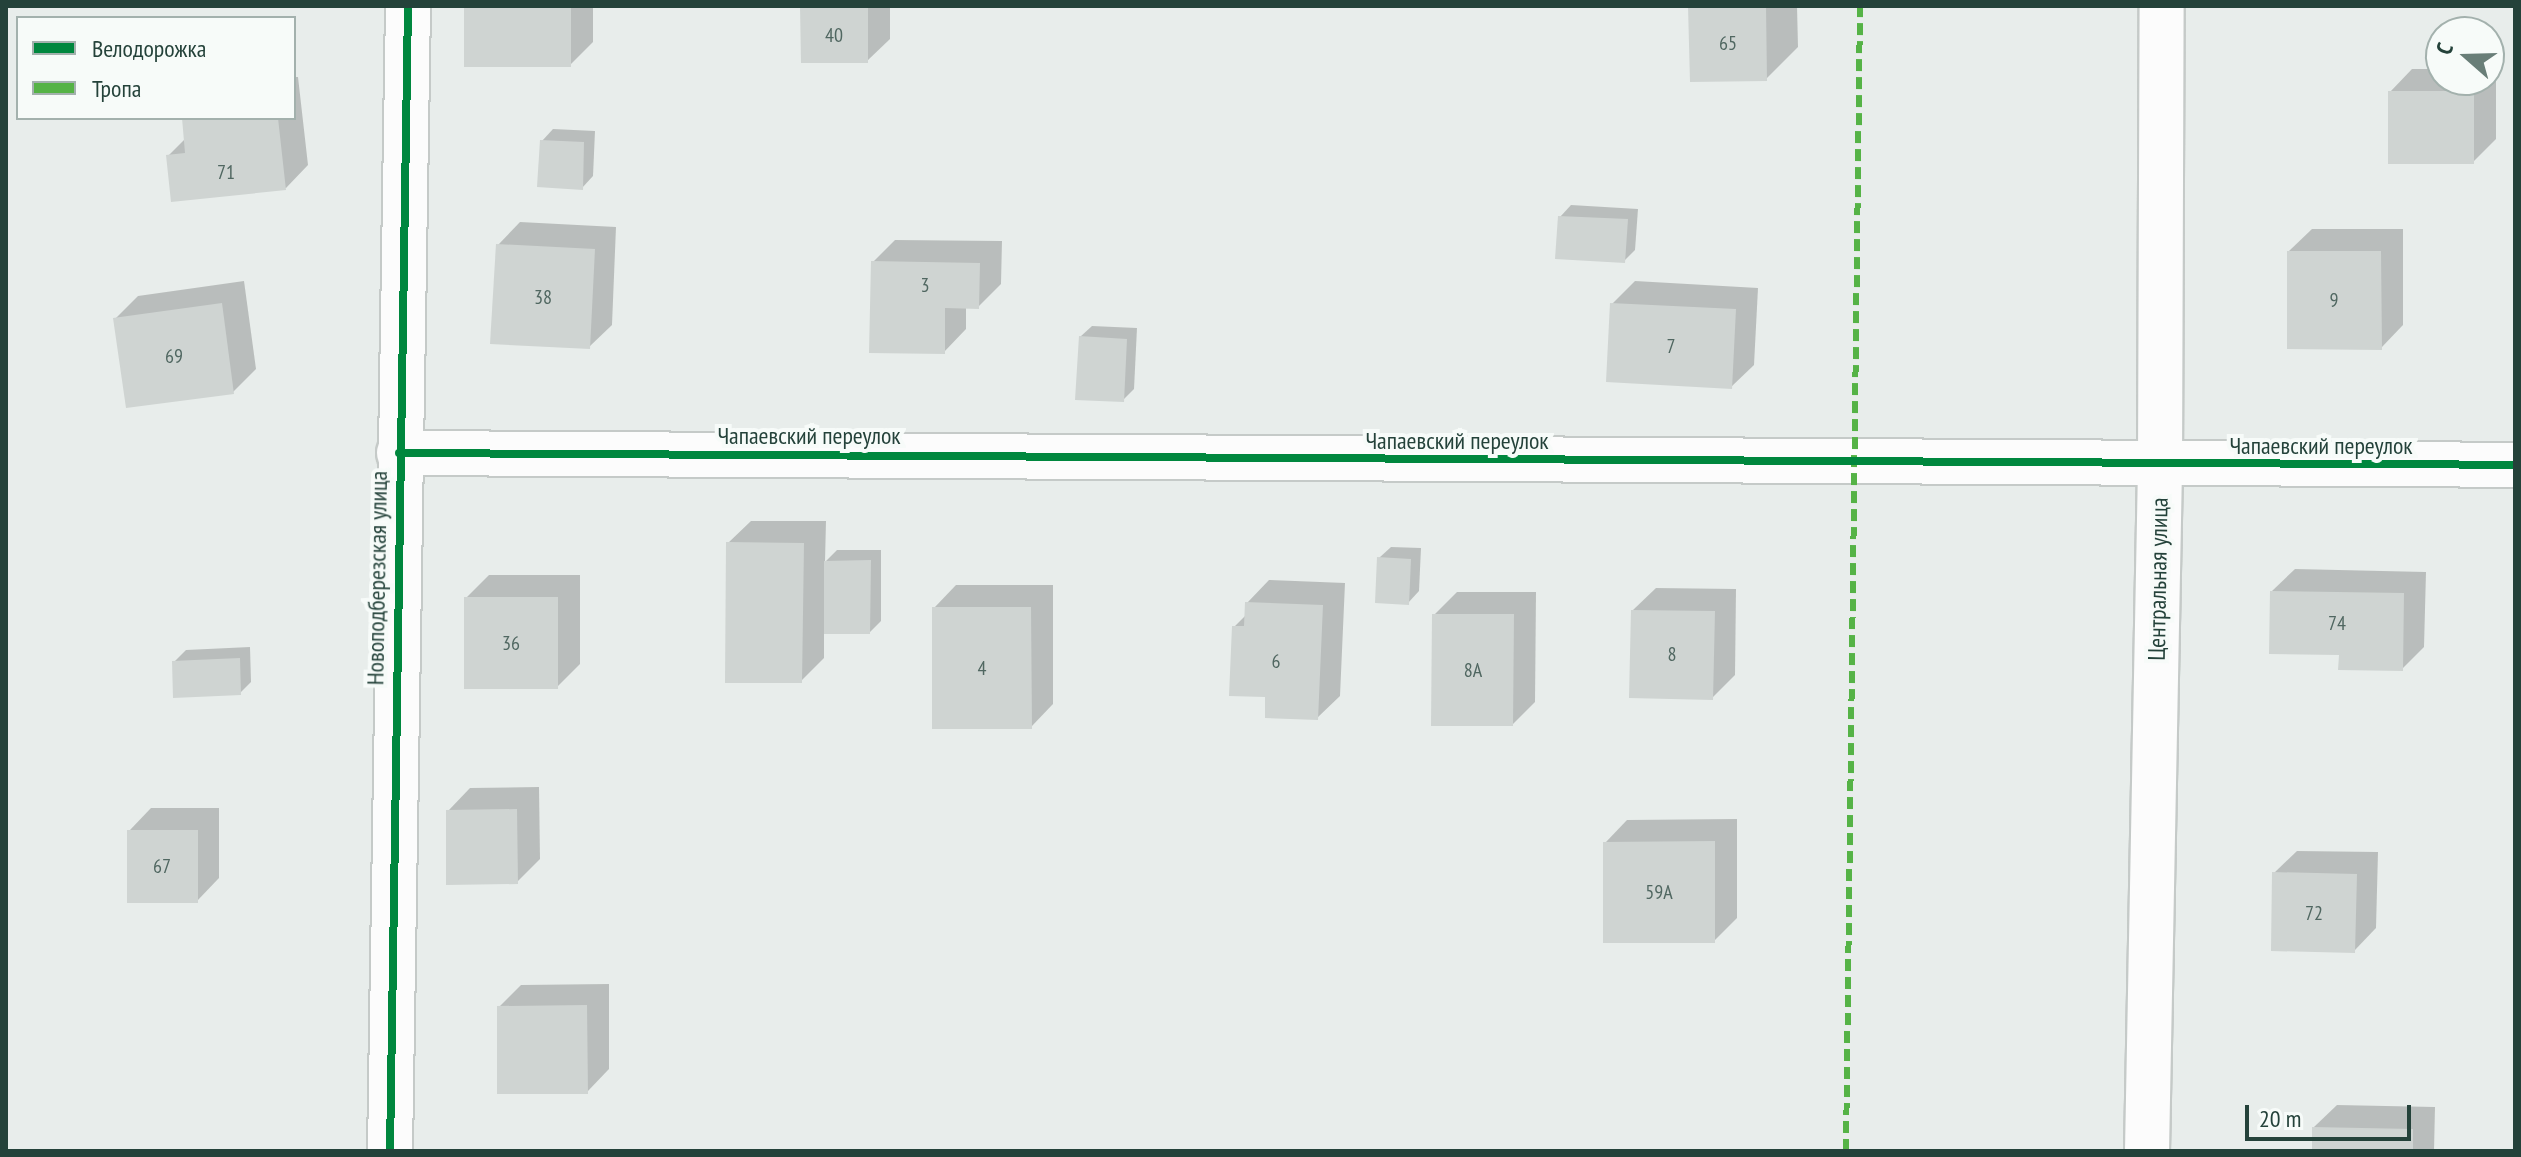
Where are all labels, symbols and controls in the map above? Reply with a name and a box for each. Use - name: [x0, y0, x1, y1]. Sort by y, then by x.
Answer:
- legend: [16, 16, 296, 120]
- north arrow: [2425, 16, 2505, 96]
- house number: 40: [825, 23, 843, 47]
- house number: 65: [1719, 31, 1737, 55]
- text: Велодорожка: [92, 33, 206, 64]
- text: С: [2429, 39, 2459, 58]
- text: Тропа: [92, 73, 141, 104]
- house number: 71: [217, 160, 235, 184]
- house number: 3: [921, 273, 929, 297]
- house number: 38: [534, 285, 552, 309]
- house number: 9: [2330, 288, 2338, 312]
- house number: 7: [1667, 334, 1675, 358]
- house number: 69: [165, 344, 183, 368]
- street label: Чапаевский переулок: [717, 422, 901, 450]
- street label: Чапаевский переулок: [1365, 427, 1549, 455]
- street label: Чапаевский переулок: [2229, 432, 2413, 460]
- street label: Новоподберезская улица: [361, 470, 393, 686]
- street label: Центральная улица: [2142, 497, 2174, 661]
- house number: 74: [2328, 611, 2346, 635]
- house number: 36: [502, 631, 520, 655]
- house number: 8: [1668, 642, 1676, 666]
- house number: 6: [1272, 649, 1280, 673]
- house number: 4: [978, 656, 986, 680]
- house number: 8А: [1464, 658, 1482, 682]
- house number: 67: [153, 854, 171, 878]
- house number: 59А: [1645, 880, 1673, 904]
- house number: 72: [2305, 901, 2323, 925]
- scale bar: [2249, 1089, 2415, 1139]
- text: 20 m: [2259, 1103, 2301, 1134]

